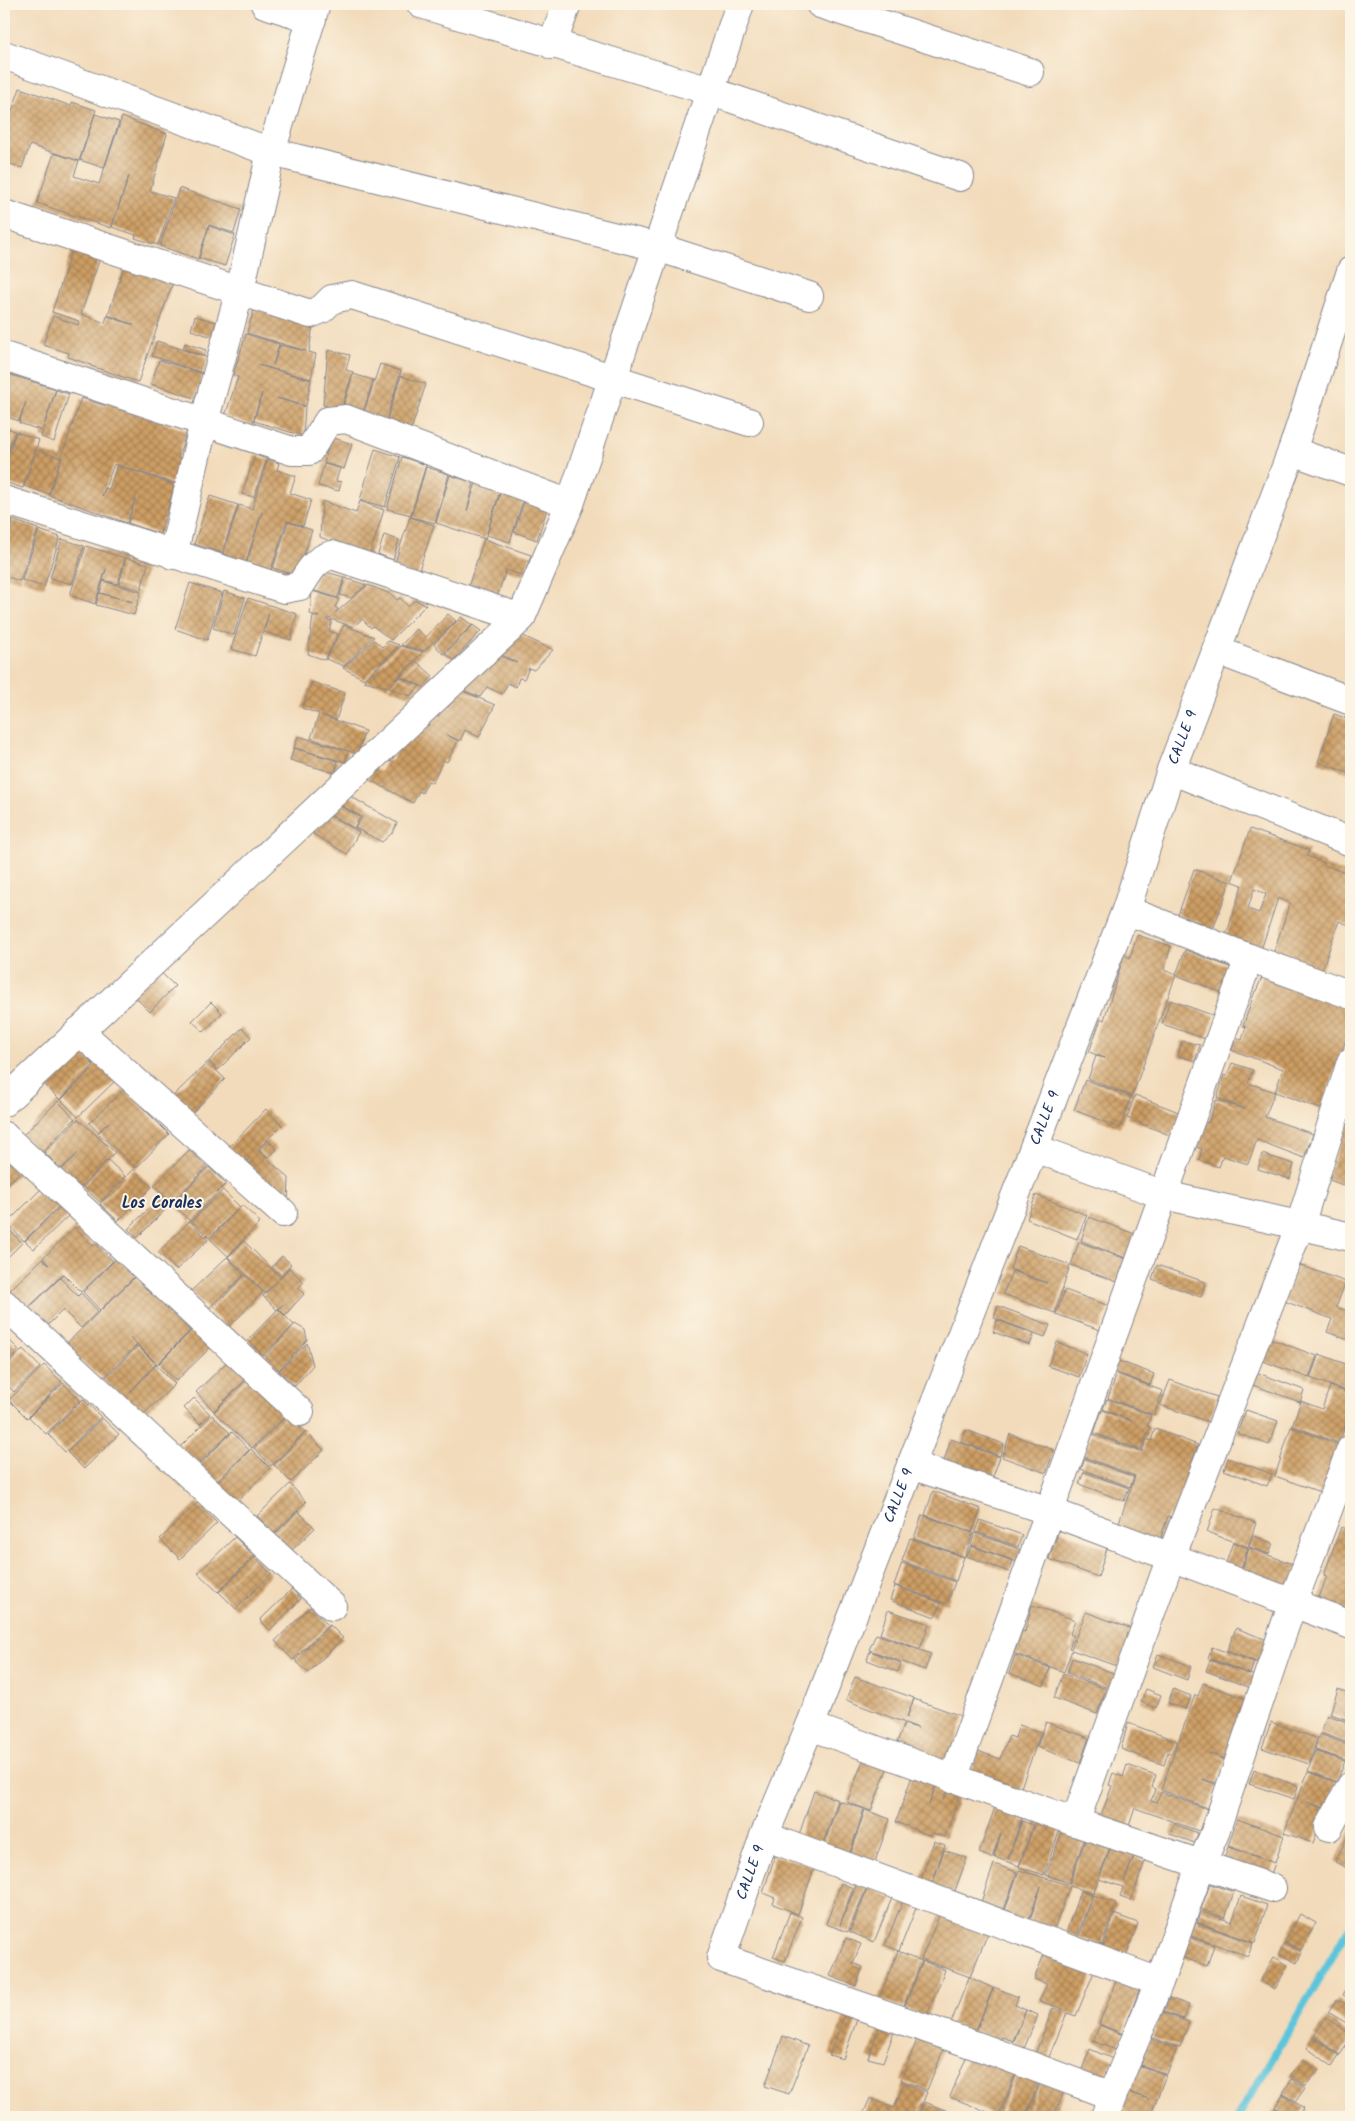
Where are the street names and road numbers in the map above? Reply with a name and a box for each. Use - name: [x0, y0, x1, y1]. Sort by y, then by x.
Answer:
- street label: CALLE 9: [1162, 706, 1205, 768]
- street label: CALLE 9: [1024, 1087, 1067, 1149]
- street label: CALLE 9: [878, 1465, 921, 1527]
- street label: CALLE 9: [730, 1841, 772, 1904]

